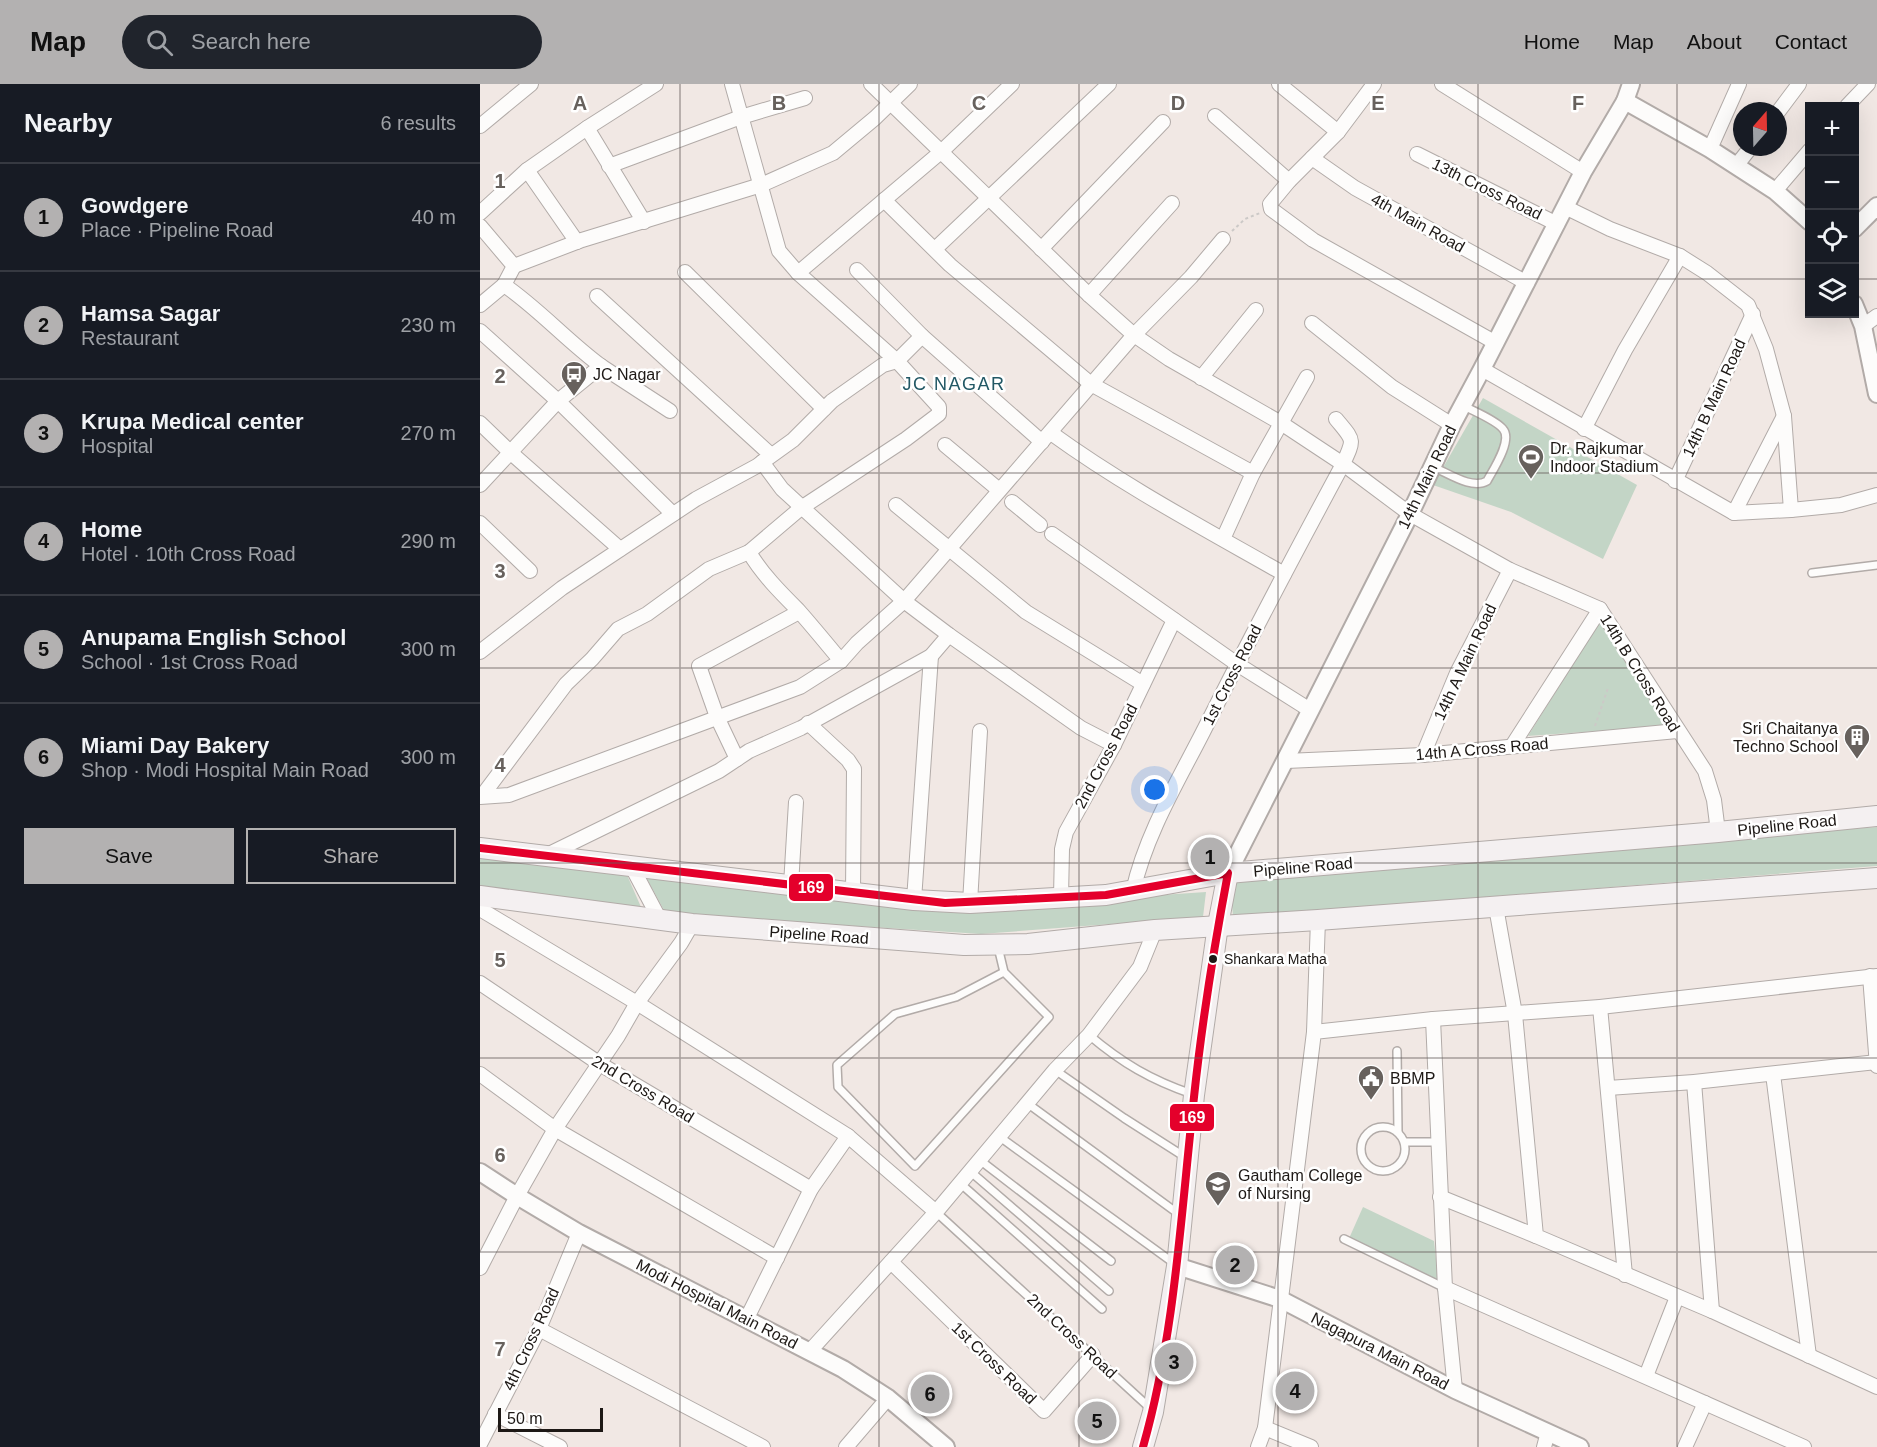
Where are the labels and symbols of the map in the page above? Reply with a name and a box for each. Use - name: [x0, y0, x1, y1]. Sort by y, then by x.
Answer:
- text: A: [573, 92, 587, 114]
- text: B: [772, 92, 786, 114]
- text: C: [972, 92, 986, 114]
- text: D: [1171, 92, 1185, 114]
- text: E: [1371, 92, 1385, 114]
- text: F: [1572, 92, 1584, 114]
- north arrow: [1733, 102, 1787, 156]
- street label: 13th Cross Road: [1429, 155, 1545, 223]
- text: 1: [494, 170, 506, 192]
- street label: 4th Main Road: [1368, 190, 1468, 256]
- street label: 14th B Main Road: [1679, 336, 1749, 460]
- bus stop icon: JC Nagar: [559, 359, 589, 397]
- text: 2: [494, 365, 506, 387]
- place label: JC Nagar: [593, 366, 661, 383]
- district label: JC NAGAR: [902, 374, 1006, 394]
- street label: 14th Main Road: [1395, 423, 1459, 531]
- place label: Dr. Rajkumar Indoor Stadium: [1550, 440, 1659, 475]
- sports icon: Dr. Rajkumar Indoor Stadium: [1516, 442, 1546, 480]
- text: 3: [494, 560, 506, 582]
- street label: 14th A Main Road: [1431, 601, 1499, 723]
- street label: 14th B Cross Road: [1597, 611, 1683, 735]
- street label: 1st Cross Road: [1199, 622, 1265, 728]
- street label: 2nd Cross Road: [1071, 701, 1141, 811]
- place label: Sri Chaitanya Techno School: [1733, 720, 1838, 755]
- building icon: Sri Chaitanya Techno School: [1842, 722, 1872, 760]
- street label: 14th A Cross Road: [1415, 735, 1549, 763]
- text: 4: [494, 754, 506, 776]
- your location: [1140, 775, 1169, 804]
- street label: Pipeline Road: [1737, 811, 1837, 839]
- pin: 1: [1190, 834, 1230, 880]
- street label: Pipeline Road: [1253, 854, 1353, 880]
- line badge: 169: [788, 873, 834, 902]
- text: 169: [798, 879, 824, 896]
- street label: Pipeline Road: [769, 923, 869, 947]
- text: 5: [494, 949, 506, 971]
- place label: Shankara Matha: [1224, 951, 1327, 967]
- marker: Shankara Matha: [1207, 953, 1219, 965]
- street label: 2nd Cross Road: [589, 1052, 697, 1126]
- public building icon: BBMP: [1356, 1063, 1386, 1101]
- place label: BBMP: [1390, 1070, 1435, 1087]
- line badge: 169: [1169, 1103, 1215, 1132]
- text: 169: [1179, 1109, 1205, 1126]
- text: 6: [494, 1144, 506, 1166]
- place label: Gautham College of Nursing: [1238, 1167, 1363, 1202]
- school or university icon: Gautham College of Nursing: [1203, 1169, 1233, 1207]
- pin: 2: [1216, 1242, 1254, 1288]
- street label: Modi Hospital Main Road: [634, 1256, 800, 1352]
- street label: 4th Cross Road: [500, 1285, 562, 1393]
- street label: 2nd Cross Road: [1024, 1290, 1120, 1382]
- street label: Nagapura Main Road: [1308, 1309, 1452, 1393]
- street label: 1st Cross Road: [948, 1319, 1040, 1407]
- text: 7: [494, 1338, 506, 1360]
- pin: 3: [1154, 1340, 1194, 1384]
- pin: 4: [1276, 1368, 1314, 1414]
- pin: 6: [910, 1372, 950, 1416]
- pin: 5: [1078, 1398, 1116, 1444]
- scale bar: [498, 1405, 603, 1432]

